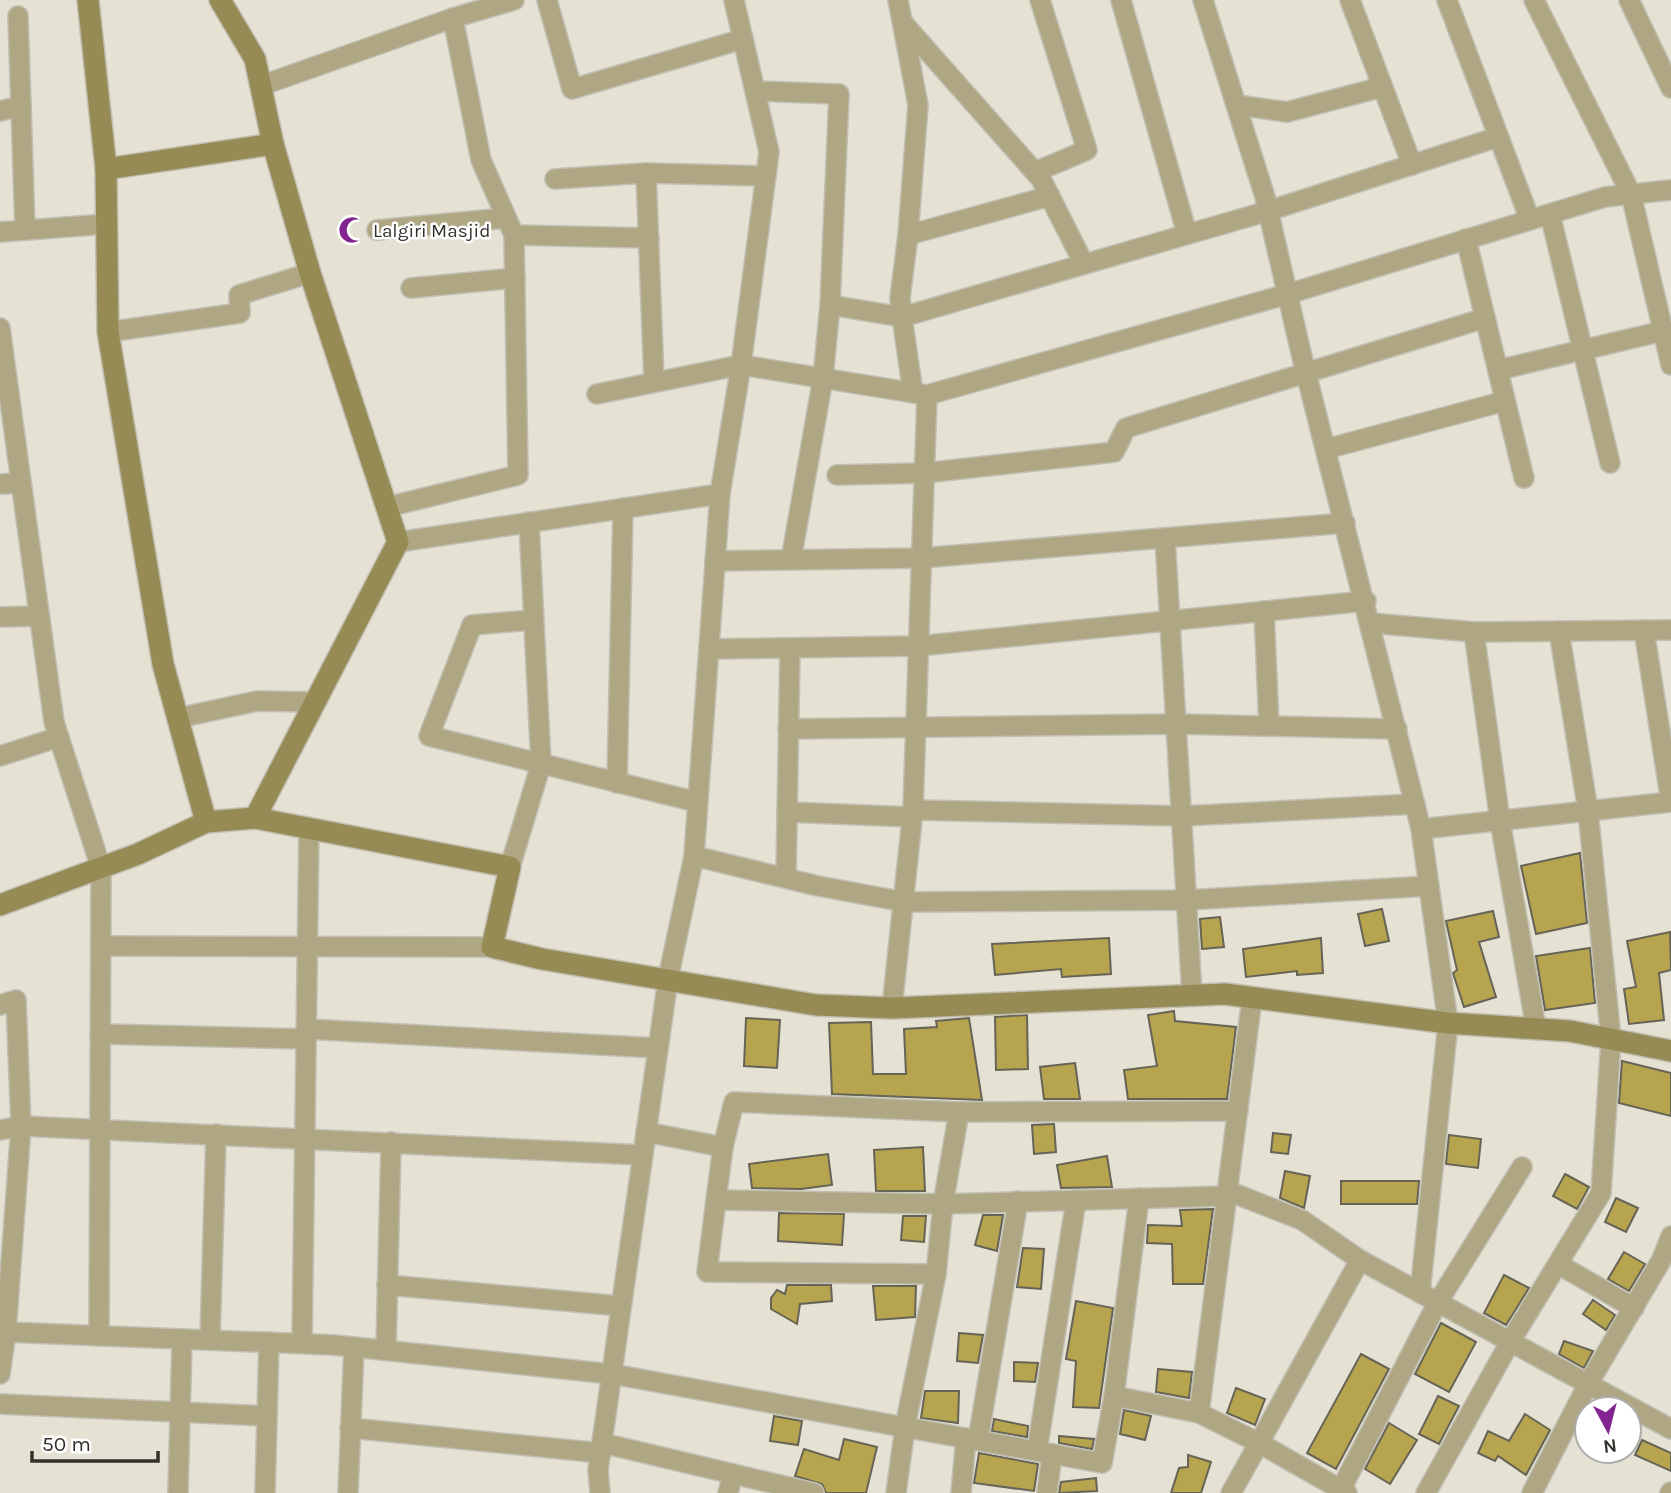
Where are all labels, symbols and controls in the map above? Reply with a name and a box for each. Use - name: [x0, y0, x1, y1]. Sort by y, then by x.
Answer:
- mosque icon: Lalgiri Masjid: [337, 215, 367, 245]
- place label: Lalgiri Masjid: [373, 220, 491, 242]
- north arrow: [1573, 1395, 1643, 1465]
- scale bar: [32, 1420, 158, 1464]
- text: 50 m: [42, 1432, 91, 1456]
- text: N: [1602, 1434, 1618, 1458]

